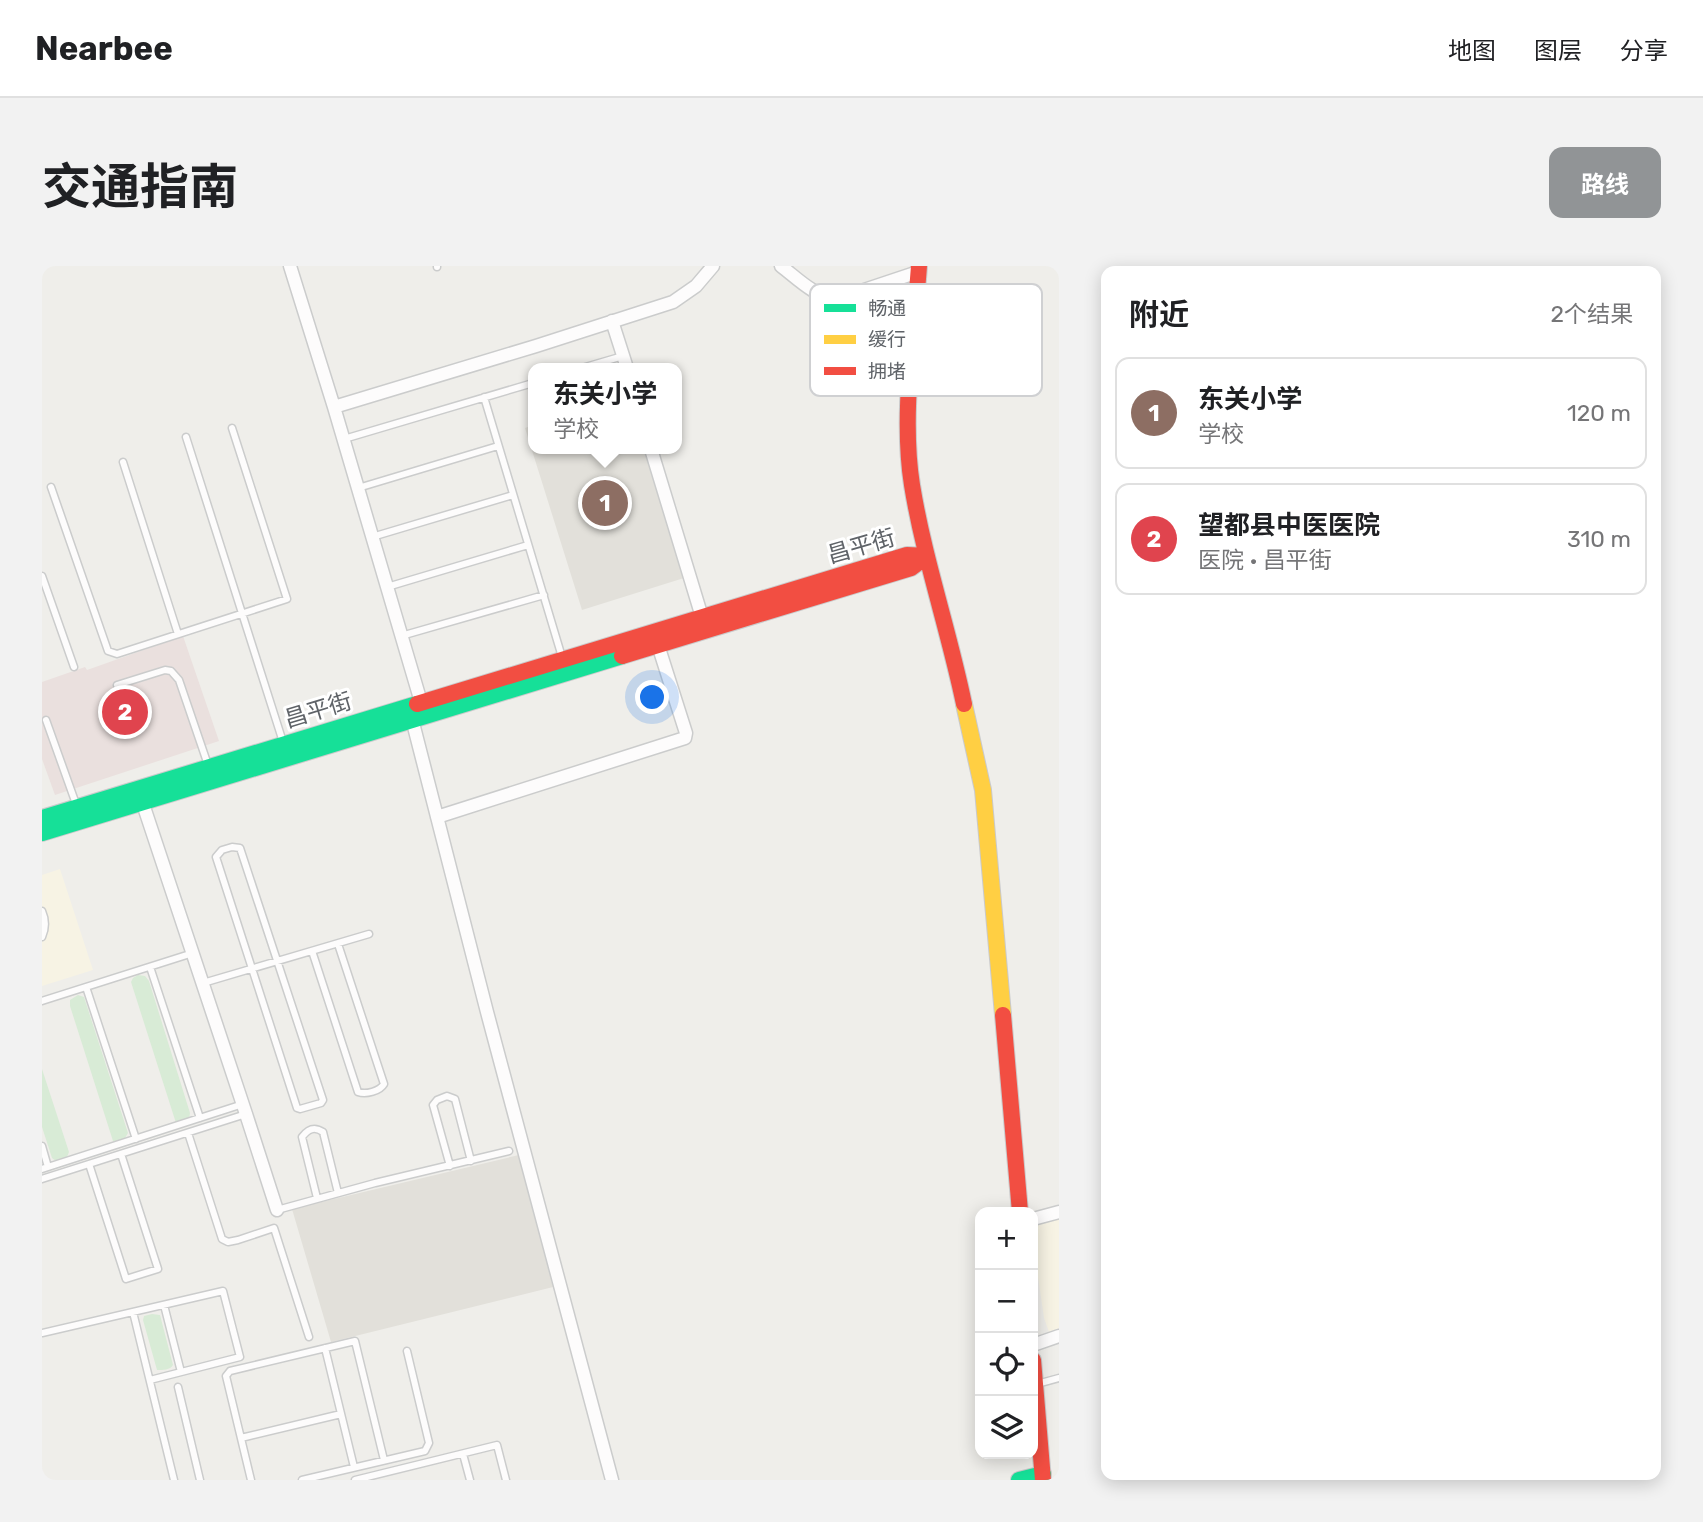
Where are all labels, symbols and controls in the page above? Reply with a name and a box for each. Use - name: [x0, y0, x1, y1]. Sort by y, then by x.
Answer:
- text: Nearbee: [35, 29, 173, 68]
- text: 地图: [1448, 37, 1496, 65]
- text: 图层: [1534, 37, 1582, 65]
- text: 分享: [1620, 37, 1668, 65]
- button: 路线: [1549, 147, 1661, 218]
- text: 交通指南: [42, 158, 238, 216]
- legend: [810, 284, 1042, 396]
- text: 畅通: [868, 297, 906, 320]
- text: 附近: [1129, 297, 1189, 333]
- text: 2个结果: [1550, 300, 1633, 328]
- text: 缓行: [868, 328, 906, 351]
- text: 拥堵: [868, 360, 906, 383]
- popup: [528, 363, 682, 454]
- text: 东关小学: [553, 379, 657, 410]
- text: 东关小学: [1198, 384, 1302, 415]
- text: 1: [1148, 399, 1160, 427]
- text: 120 m: [1567, 399, 1631, 427]
- text: 学校: [553, 415, 599, 443]
- text: 学校: [1198, 420, 1244, 448]
- pin: 1: [582, 477, 628, 529]
- text: 望都县中医医院: [1198, 510, 1380, 541]
- street label: 昌平街: [824, 523, 898, 569]
- text: 2: [1147, 525, 1161, 553]
- text: 310 m: [1567, 525, 1631, 553]
- text: 医院 · 昌平街: [1198, 546, 1332, 574]
- your location: [635, 680, 669, 714]
- pin: 2: [102, 686, 148, 738]
- street label: 昌平街: [281, 687, 355, 733]
- map controls: [975, 1207, 1038, 1459]
- button: +: [975, 1207, 1038, 1270]
- button: −: [975, 1270, 1038, 1333]
- button: locate: [975, 1333, 1038, 1396]
- button: layers: [975, 1396, 1038, 1459]

